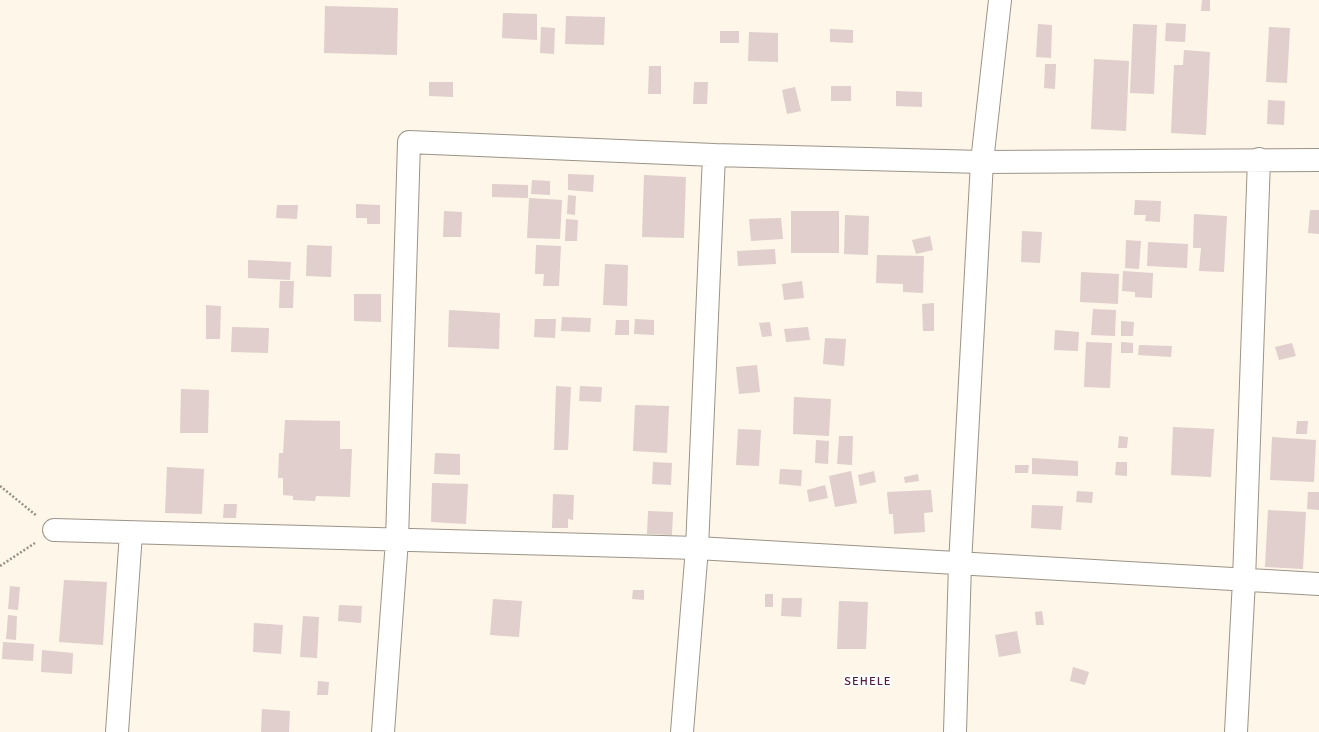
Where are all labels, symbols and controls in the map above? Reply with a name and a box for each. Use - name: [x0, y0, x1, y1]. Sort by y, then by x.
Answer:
- district label: SEHELE: [844, 675, 892, 689]

